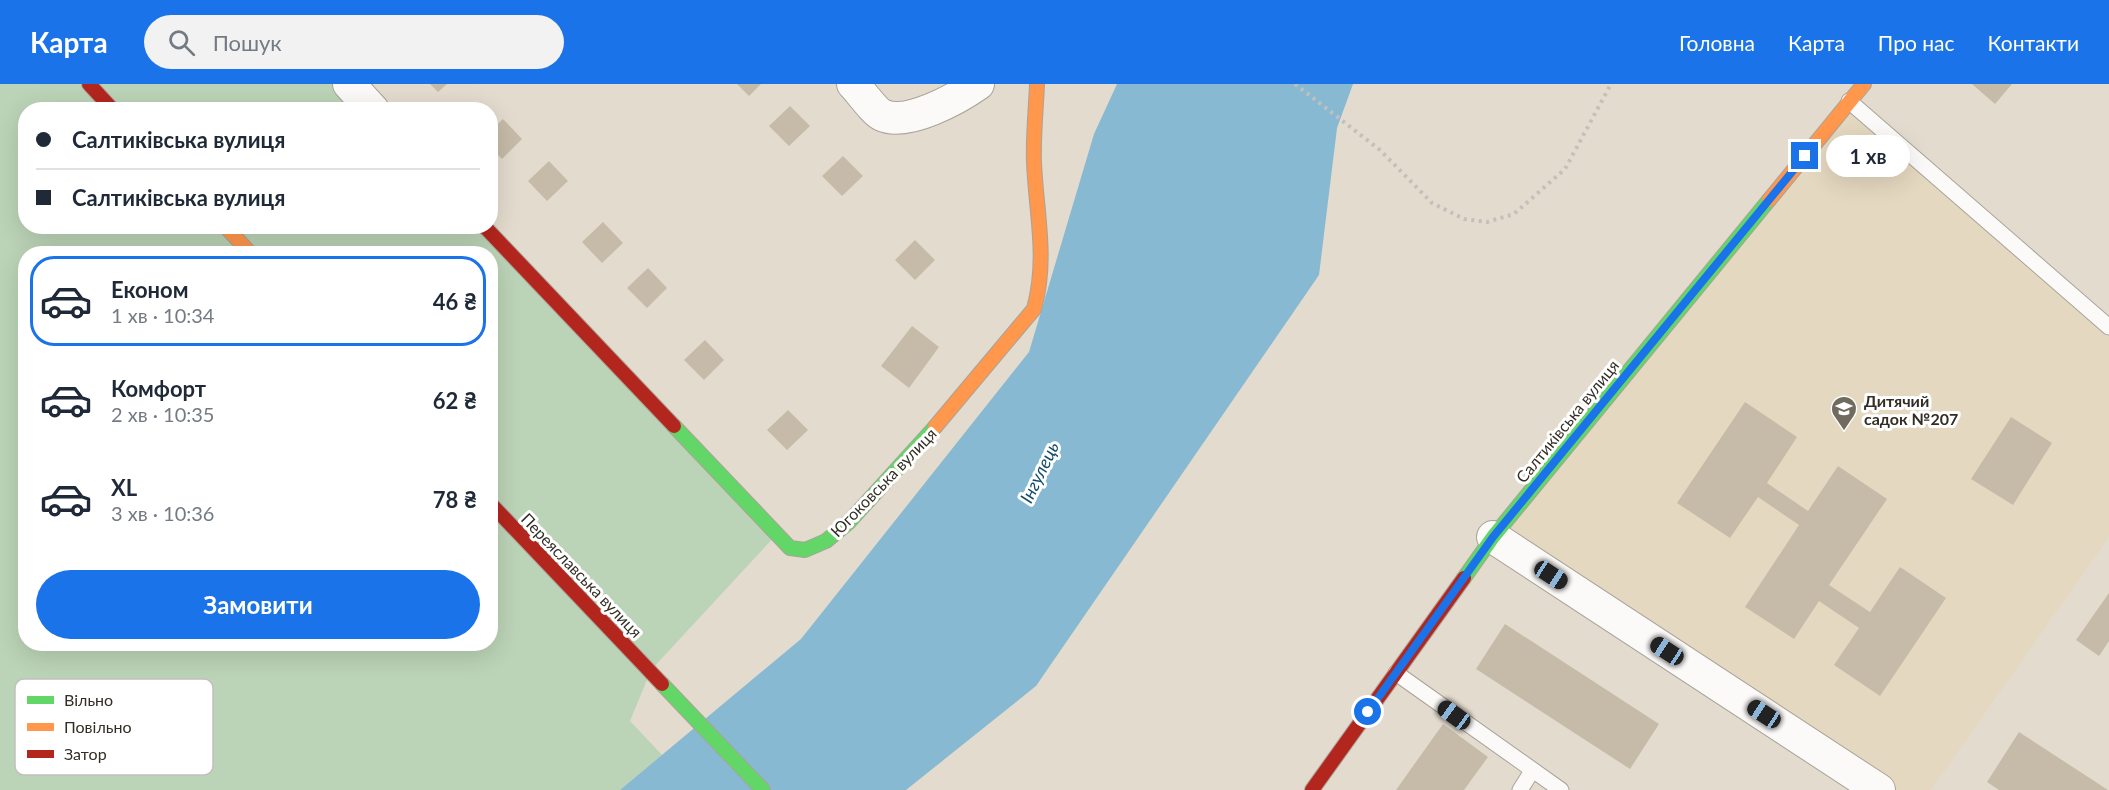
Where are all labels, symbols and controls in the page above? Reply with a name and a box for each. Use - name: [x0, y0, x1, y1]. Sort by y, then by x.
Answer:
- search box: [144, 15, 564, 69]
- text: Карта: [30, 25, 108, 59]
- icon: search: [165, 26, 198, 59]
- text: Пошук: [213, 29, 282, 56]
- text: Головна: [1679, 30, 1755, 55]
- text: Карта: [1788, 30, 1845, 55]
- text: Про нас: [1878, 30, 1954, 55]
- text: Контакти: [1987, 30, 2079, 55]
- text: Салтиківська вулиця: [72, 126, 285, 153]
- callout: 1 хв: [1826, 135, 1910, 177]
- route end: [1791, 142, 1818, 169]
- text: 1 хв: [1850, 144, 1886, 168]
- text: Салтиківська вулиця: [72, 184, 285, 211]
- icon: car: [39, 274, 93, 328]
- text: Економ: [111, 276, 189, 303]
- text: 46 ₴: [433, 288, 477, 315]
- text: 1 хв · 10:34: [111, 303, 214, 327]
- street label: Салтиківська вулиця: [1512, 356, 1622, 486]
- icon: car: [39, 373, 93, 427]
- text: Комфорт: [111, 375, 206, 402]
- text: 62 ₴: [433, 387, 477, 414]
- place label: Дитячий садок №207: [1864, 391, 1958, 428]
- school or university icon: Дитячий садок №207: [1829, 394, 1859, 432]
- text: 2 хв · 10:35: [111, 402, 214, 426]
- street label: Югоковська вулиця: [826, 424, 940, 540]
- water label: Інгулець: [1015, 438, 1063, 506]
- icon: car: [39, 472, 93, 526]
- text: XL: [111, 474, 137, 501]
- text: 78 ₴: [433, 486, 477, 513]
- text: 3 хв · 10:36: [111, 501, 214, 525]
- street label: Переяславська вулиця: [518, 509, 646, 641]
- car: [1531, 558, 1571, 592]
- button: Замовити: [36, 570, 480, 639]
- car: [1647, 634, 1687, 668]
- legend: [15, 679, 213, 775]
- text: Вільно: [64, 690, 113, 709]
- car: [1434, 697, 1474, 733]
- car: [1744, 697, 1784, 731]
- route start: [1354, 698, 1381, 725]
- text: Повільно: [64, 717, 131, 736]
- text: Затор: [64, 744, 107, 763]

